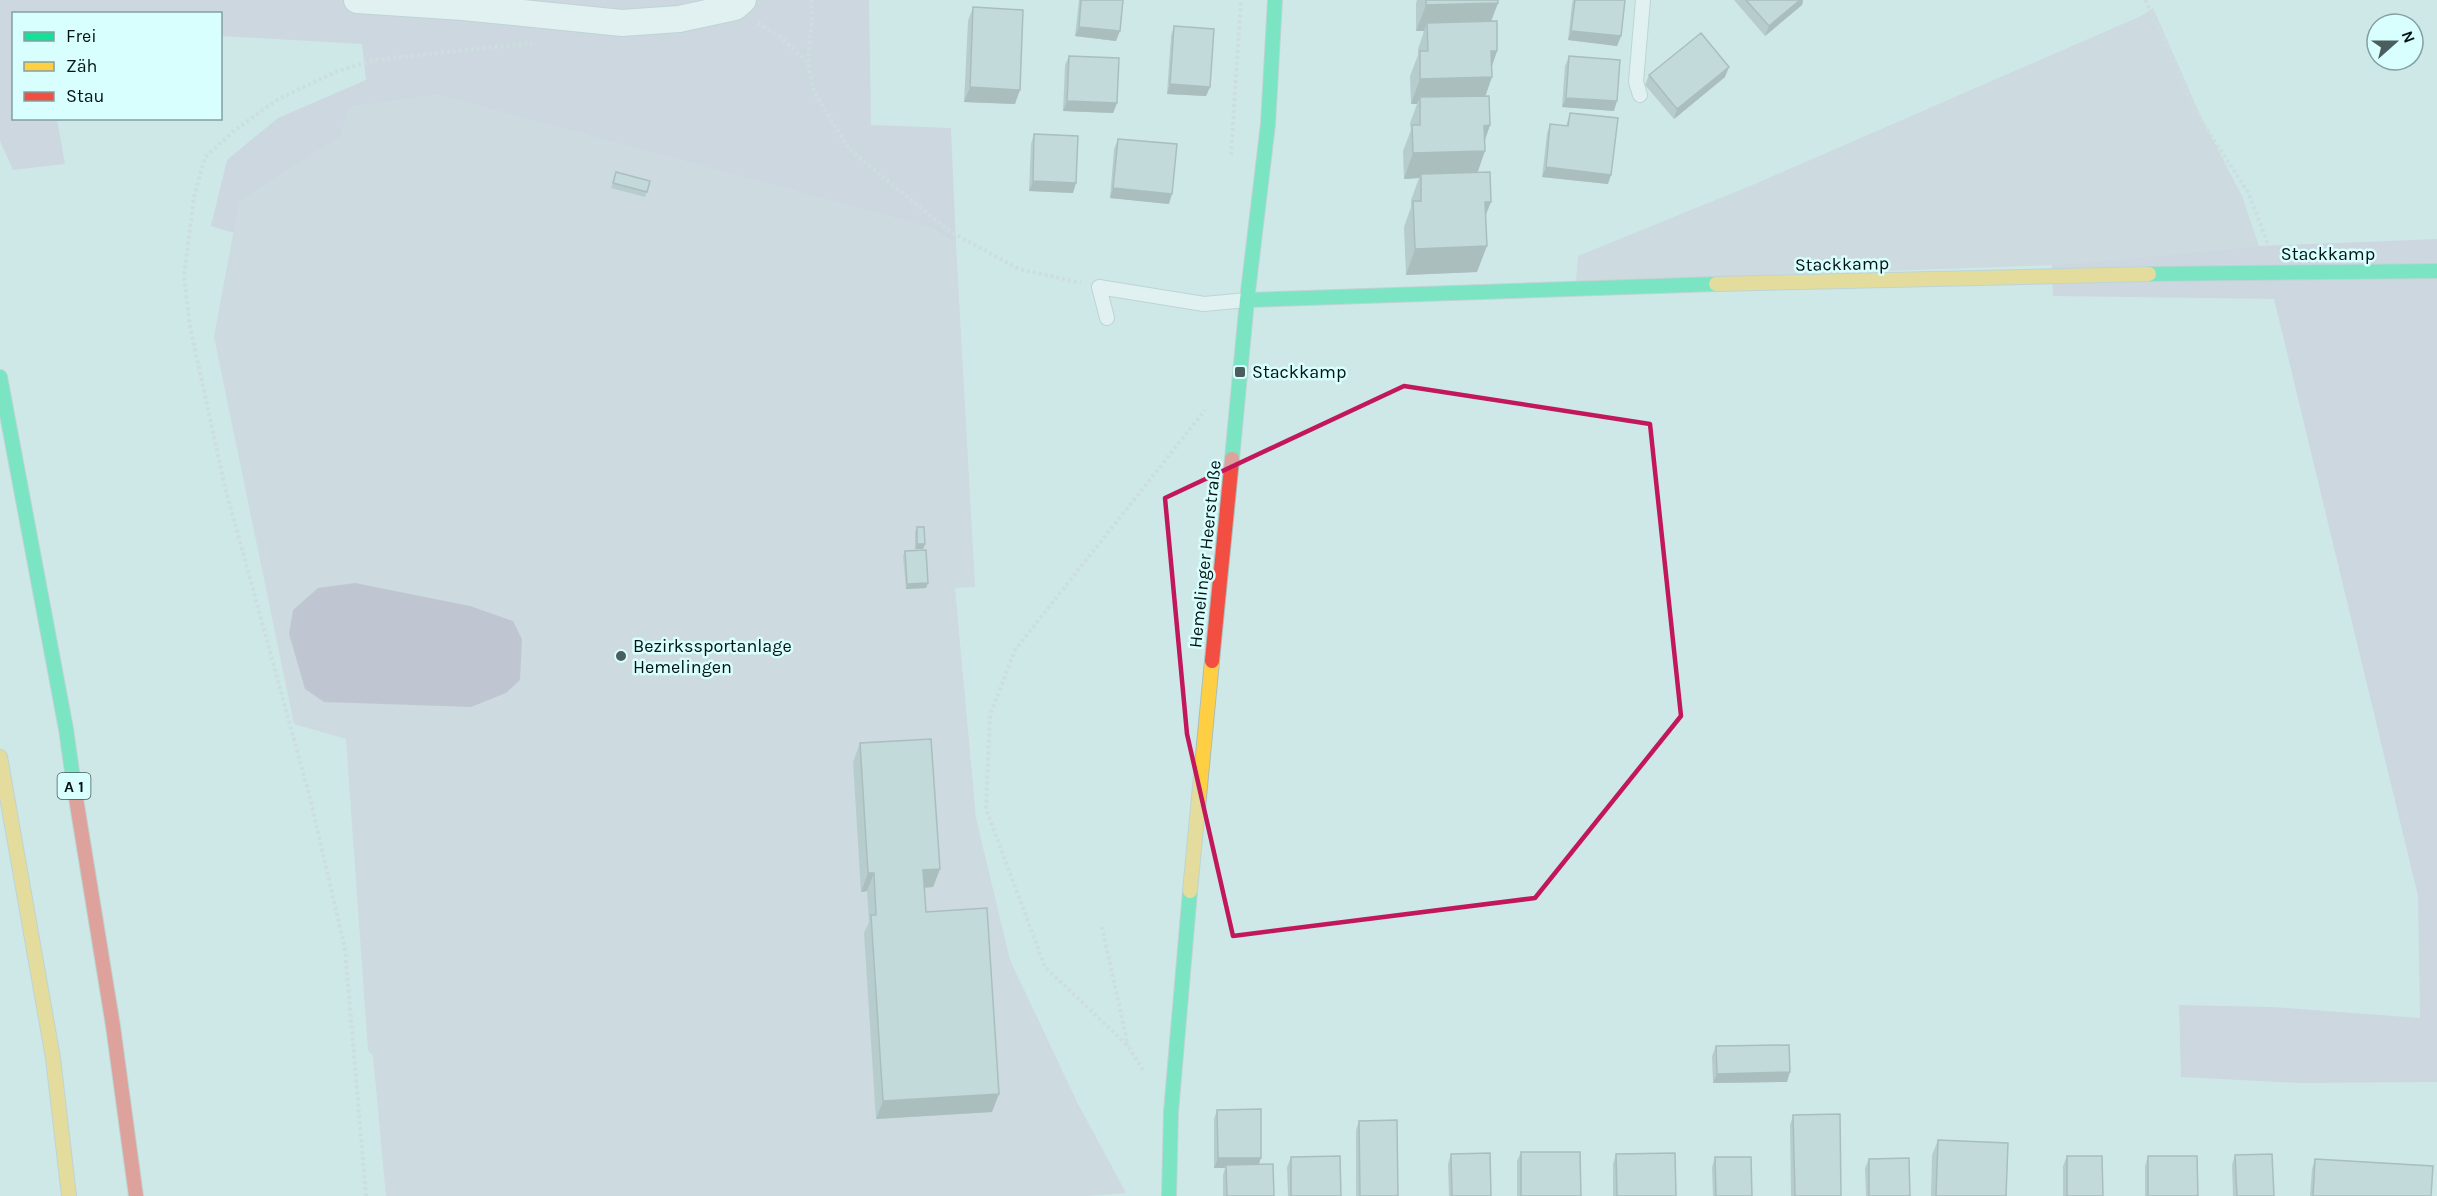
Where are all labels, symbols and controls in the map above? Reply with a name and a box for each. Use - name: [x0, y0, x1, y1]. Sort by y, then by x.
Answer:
- legend: [12, 12, 222, 120]
- north arrow: [2365, 12, 2425, 72]
- text: Frei: [66, 25, 97, 47]
- text: N: [2398, 28, 2419, 46]
- text: Zäh: [66, 55, 97, 77]
- text: Stau: [66, 85, 104, 107]
- street label: Stackkamp: [2281, 243, 2375, 265]
- street label: Stackkamp: [1795, 252, 1889, 276]
- place label: Stackkamp: [1252, 361, 1346, 383]
- marker: Stackkamp: [1233, 365, 1247, 379]
- street label: Hemelinger Heerstraße: [1184, 459, 1226, 649]
- place label: Bezirkssportanlage Hemelingen: [633, 635, 792, 678]
- marker: Bezirkssportanlage Hemelingen: [614, 649, 628, 663]
- road number: A 1: [58, 773, 90, 799]

